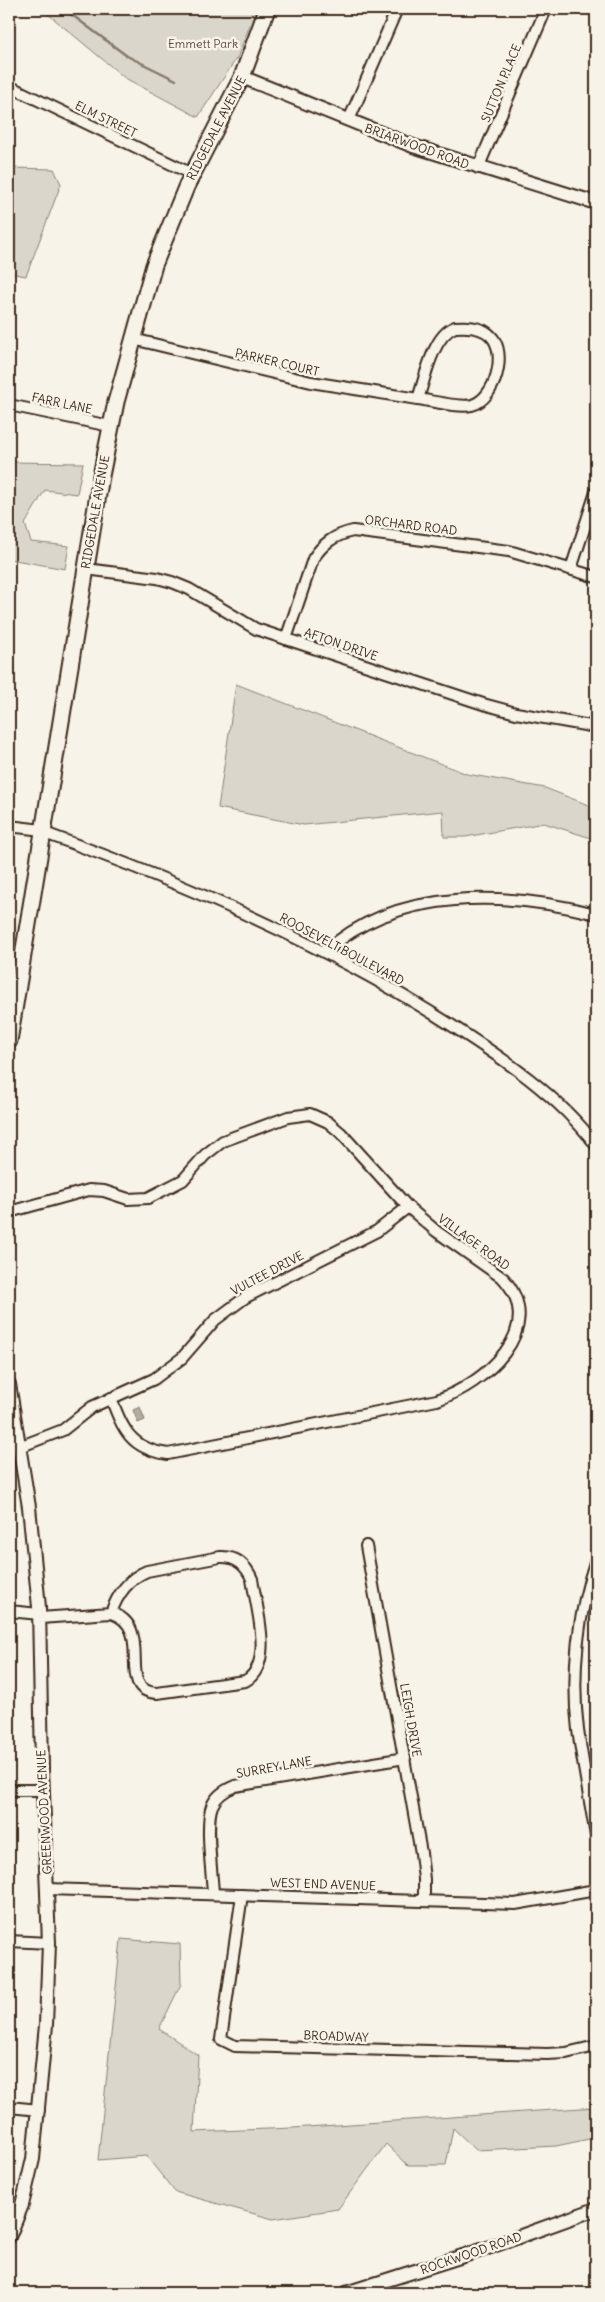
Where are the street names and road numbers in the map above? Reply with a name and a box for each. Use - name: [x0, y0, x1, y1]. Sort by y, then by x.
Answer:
- street label: SUTTON PLACE: [478, 42, 524, 124]
- street label: RIDGEDALE AVENUE: [183, 73, 249, 183]
- street label: ELM STREET: [73, 98, 139, 140]
- street label: BRIARWOOD ROAD: [363, 120, 471, 172]
- street label: PARKER COURT: [233, 345, 321, 379]
- street label: FARR LANE: [30, 389, 94, 417]
- street label: RIDGEDALE AVENUE: [78, 454, 112, 570]
- street label: ORCHARD ROAD: [364, 512, 458, 538]
- street label: AFTON DRIVE: [302, 624, 380, 664]
- street label: ROOSEVELT BOULEVARD: [277, 910, 407, 988]
- street label: VILLAGE ROAD: [435, 1211, 513, 1273]
- street label: VULTEE DRIVE: [228, 1248, 306, 1298]
- street label: LEIGH DRIVE: [397, 1682, 425, 1758]
- street label: GREENWOOD AVENUE: [33, 1749, 55, 1875]
- street label: SURREY LANE: [235, 1753, 313, 1781]
- street label: WEST END AVENUE: [270, 1875, 376, 1893]
- street label: BROADWAY: [303, 2027, 369, 2045]
- street label: ROCKWOOD ROAD: [418, 2229, 524, 2277]

